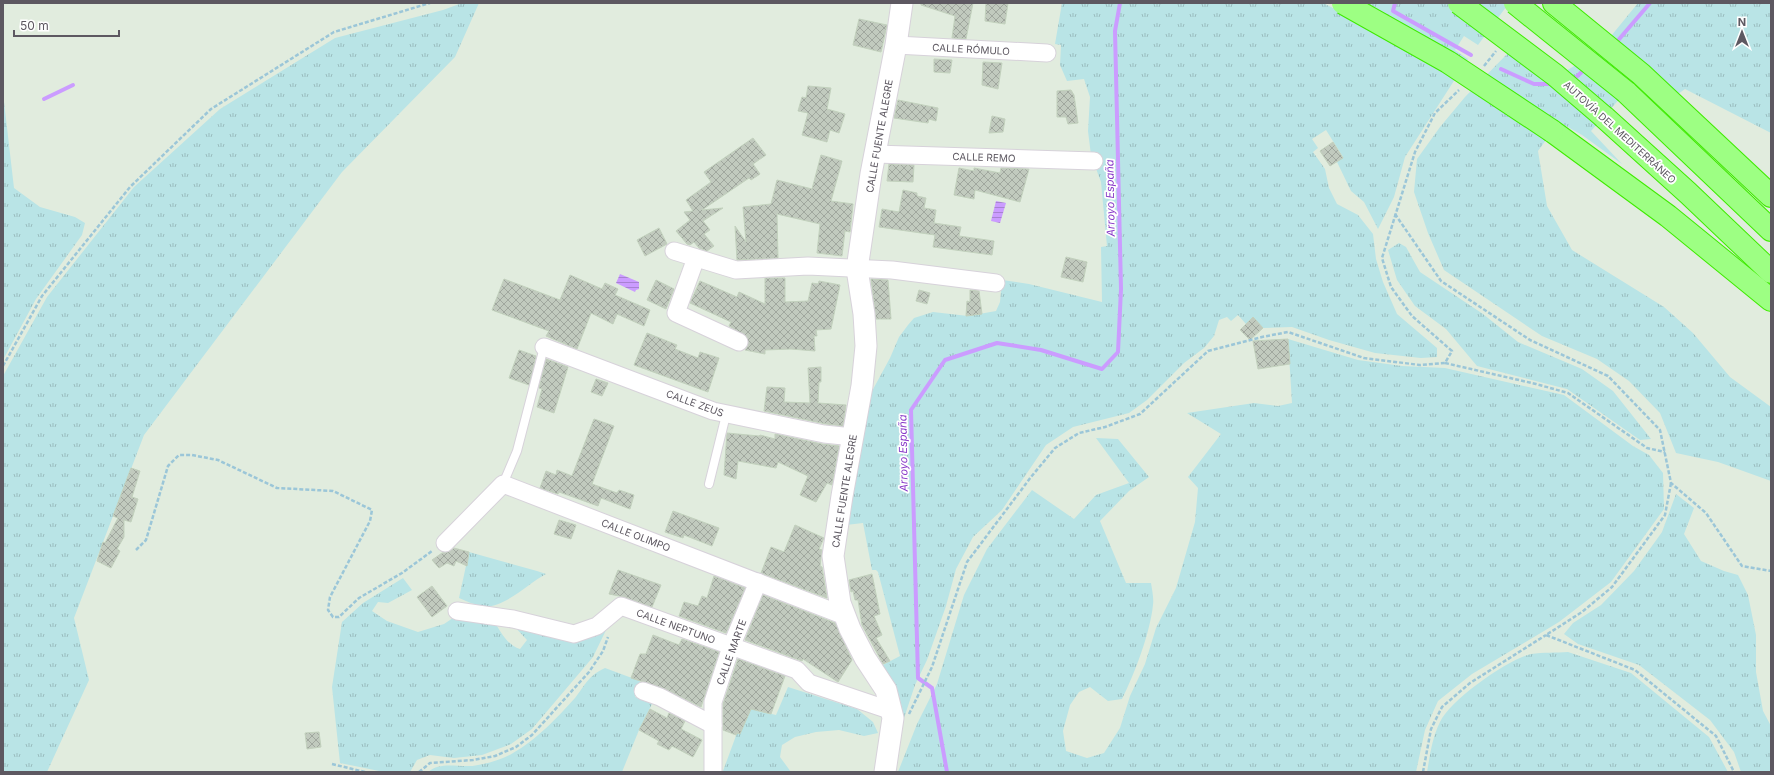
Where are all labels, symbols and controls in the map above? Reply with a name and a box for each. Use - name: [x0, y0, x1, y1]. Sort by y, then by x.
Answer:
- scale bar: [14, 12, 119, 38]
- north arrow: [1722, 12, 1762, 52]
- text: N: [1738, 15, 1746, 29]
- text: 50 m: [20, 18, 49, 33]
- street label: CALLE RÓMULO: [932, 40, 1011, 57]
- street label: CALLE FUENTE ALEGRE: [863, 78, 895, 194]
- street label: AUTOVÍA DEL MEDITERRÁNEO: [1561, 78, 1680, 186]
- street label: CALLE REMO: [952, 150, 1016, 164]
- water label: Arroyo España: [1102, 159, 1118, 238]
- street label: CALLE ZEUS: [665, 387, 725, 419]
- water label: Arroyo España: [895, 414, 911, 493]
- street label: CALLE FUENTE ALEGRE: [829, 433, 859, 549]
- street label: CALLE OLIMPO: [600, 516, 673, 554]
- street label: CALLE NEPTUNO: [635, 606, 717, 646]
- street label: CALLE MARTE: [714, 618, 748, 686]

